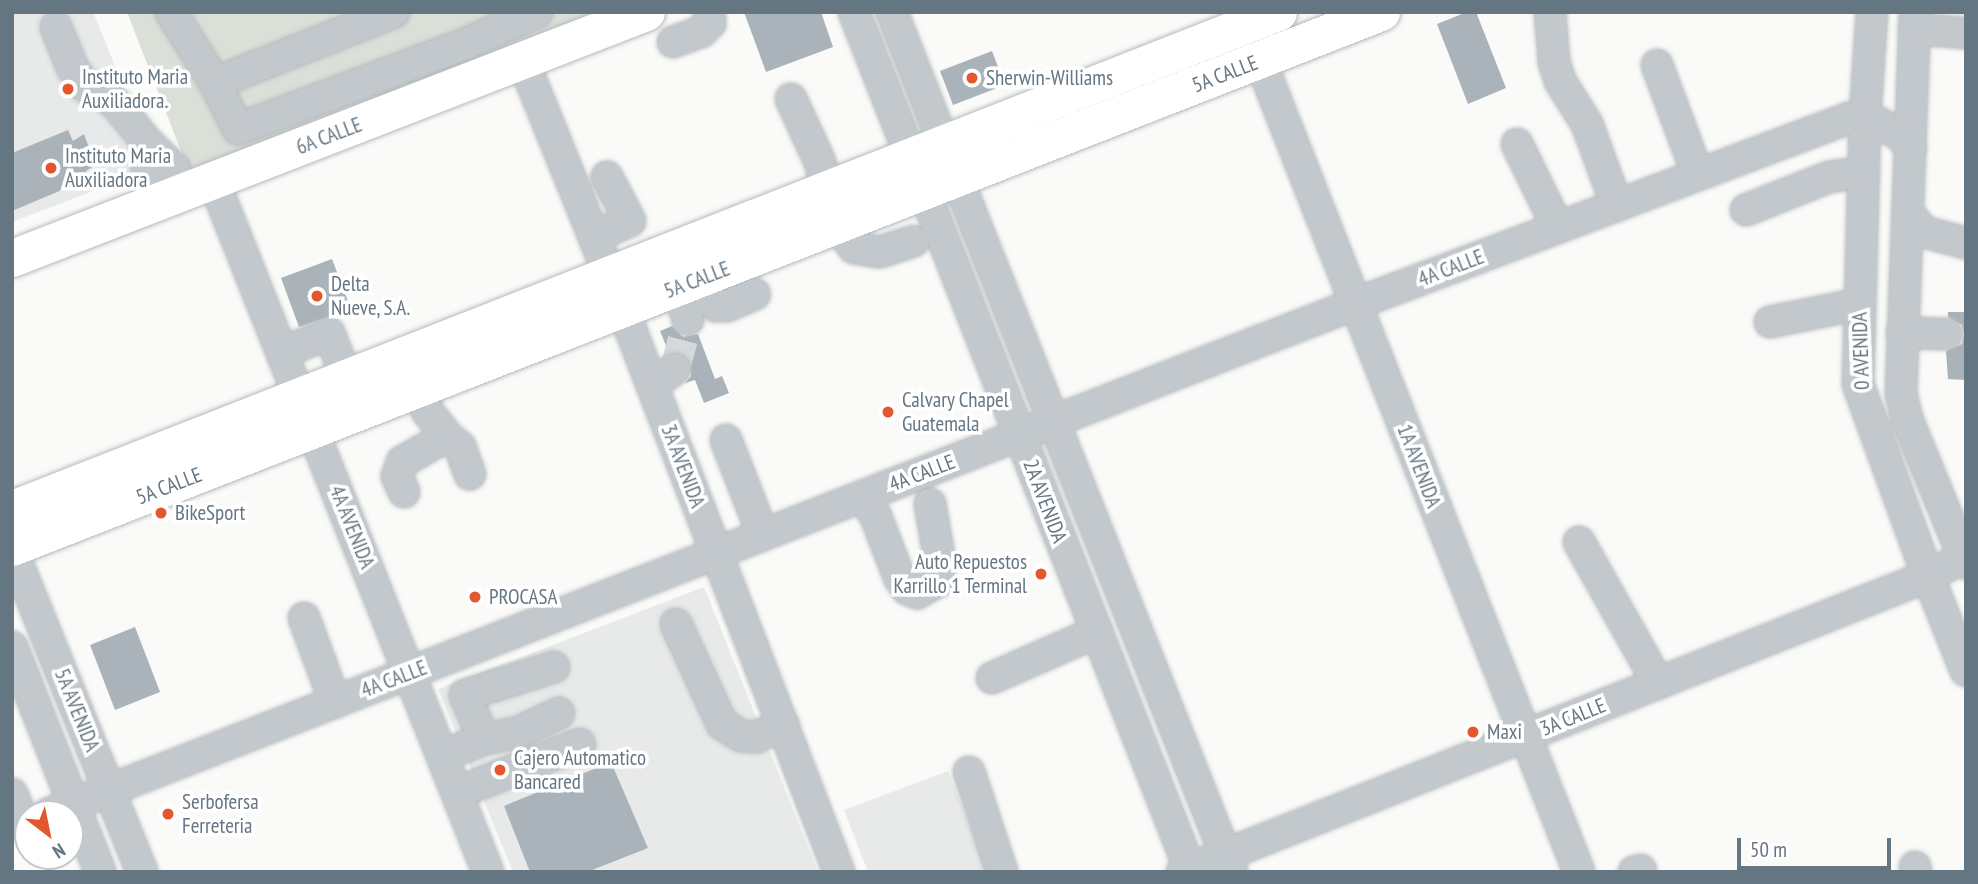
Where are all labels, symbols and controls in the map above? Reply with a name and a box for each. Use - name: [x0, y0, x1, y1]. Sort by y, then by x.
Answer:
- street label: 5A CALLE: [1188, 50, 1262, 98]
- place label: Instituto Maria Auxiliadora.: [82, 64, 188, 114]
- place label: Sherwin-Williams: [986, 65, 1113, 91]
- marker: Sherwin-Williams: [964, 70, 980, 86]
- marker: Instituto Maria Auxiliadora.: [60, 81, 76, 97]
- street label: 6A CALLE: [292, 112, 366, 160]
- place label: Instituto Maria Auxiliadora: [65, 143, 171, 193]
- marker: Instituto Maria Auxiliadora: [43, 160, 59, 176]
- street label: 4A CALLE: [1414, 244, 1488, 292]
- street label: 5A CALLE: [660, 256, 734, 304]
- place label: Delta Nueve, S.A.: [331, 271, 412, 321]
- marker: Delta Nueve, S.A.: [309, 288, 325, 304]
- street label: 0 AVENIDA: [1847, 311, 1875, 391]
- place label: Calvary Chapel Guatemala: [902, 387, 1009, 437]
- marker: Calvary Chapel Guatemala: [880, 404, 896, 420]
- street label: 3A AVENIDA: [655, 420, 711, 512]
- street label: 1A AVENIDA: [1391, 420, 1447, 512]
- street label: 4A CALLE: [885, 449, 959, 497]
- street label: 2A AVENIDA: [1017, 455, 1073, 547]
- street label: 5A CALLE: [132, 462, 206, 510]
- street label: 4A AVENIDA: [324, 481, 380, 573]
- place label: BikeSport: [175, 500, 245, 526]
- marker: BikeSport: [153, 505, 169, 521]
- place label: Auto Repuestos Karrillo 1 Terminal: [893, 549, 1027, 599]
- marker: Auto Repuestos Karrillo 1 Terminal: [1033, 566, 1049, 582]
- place label: PROCASA: [489, 584, 557, 610]
- marker: PROCASA: [467, 589, 483, 605]
- street label: 4A CALLE: [357, 655, 431, 703]
- street label: 5A AVENIDA: [49, 664, 105, 756]
- street label: 3A CALLE: [1536, 692, 1610, 742]
- place label: Maxi: [1487, 719, 1522, 745]
- marker: Maxi: [1465, 724, 1481, 740]
- place label: Cajero Automatico Bancared: [514, 745, 647, 795]
- marker: Cajero Automatico Bancared: [492, 762, 508, 778]
- place label: Serbofersa Ferreteria: [182, 789, 259, 839]
- north arrow: [14, 800, 84, 870]
- marker: Serbofersa Ferreteria: [160, 806, 176, 822]
- scale bar: [1740, 824, 1894, 868]
- text: 50 m: [1750, 836, 1787, 863]
- text: N: [48, 838, 70, 864]

